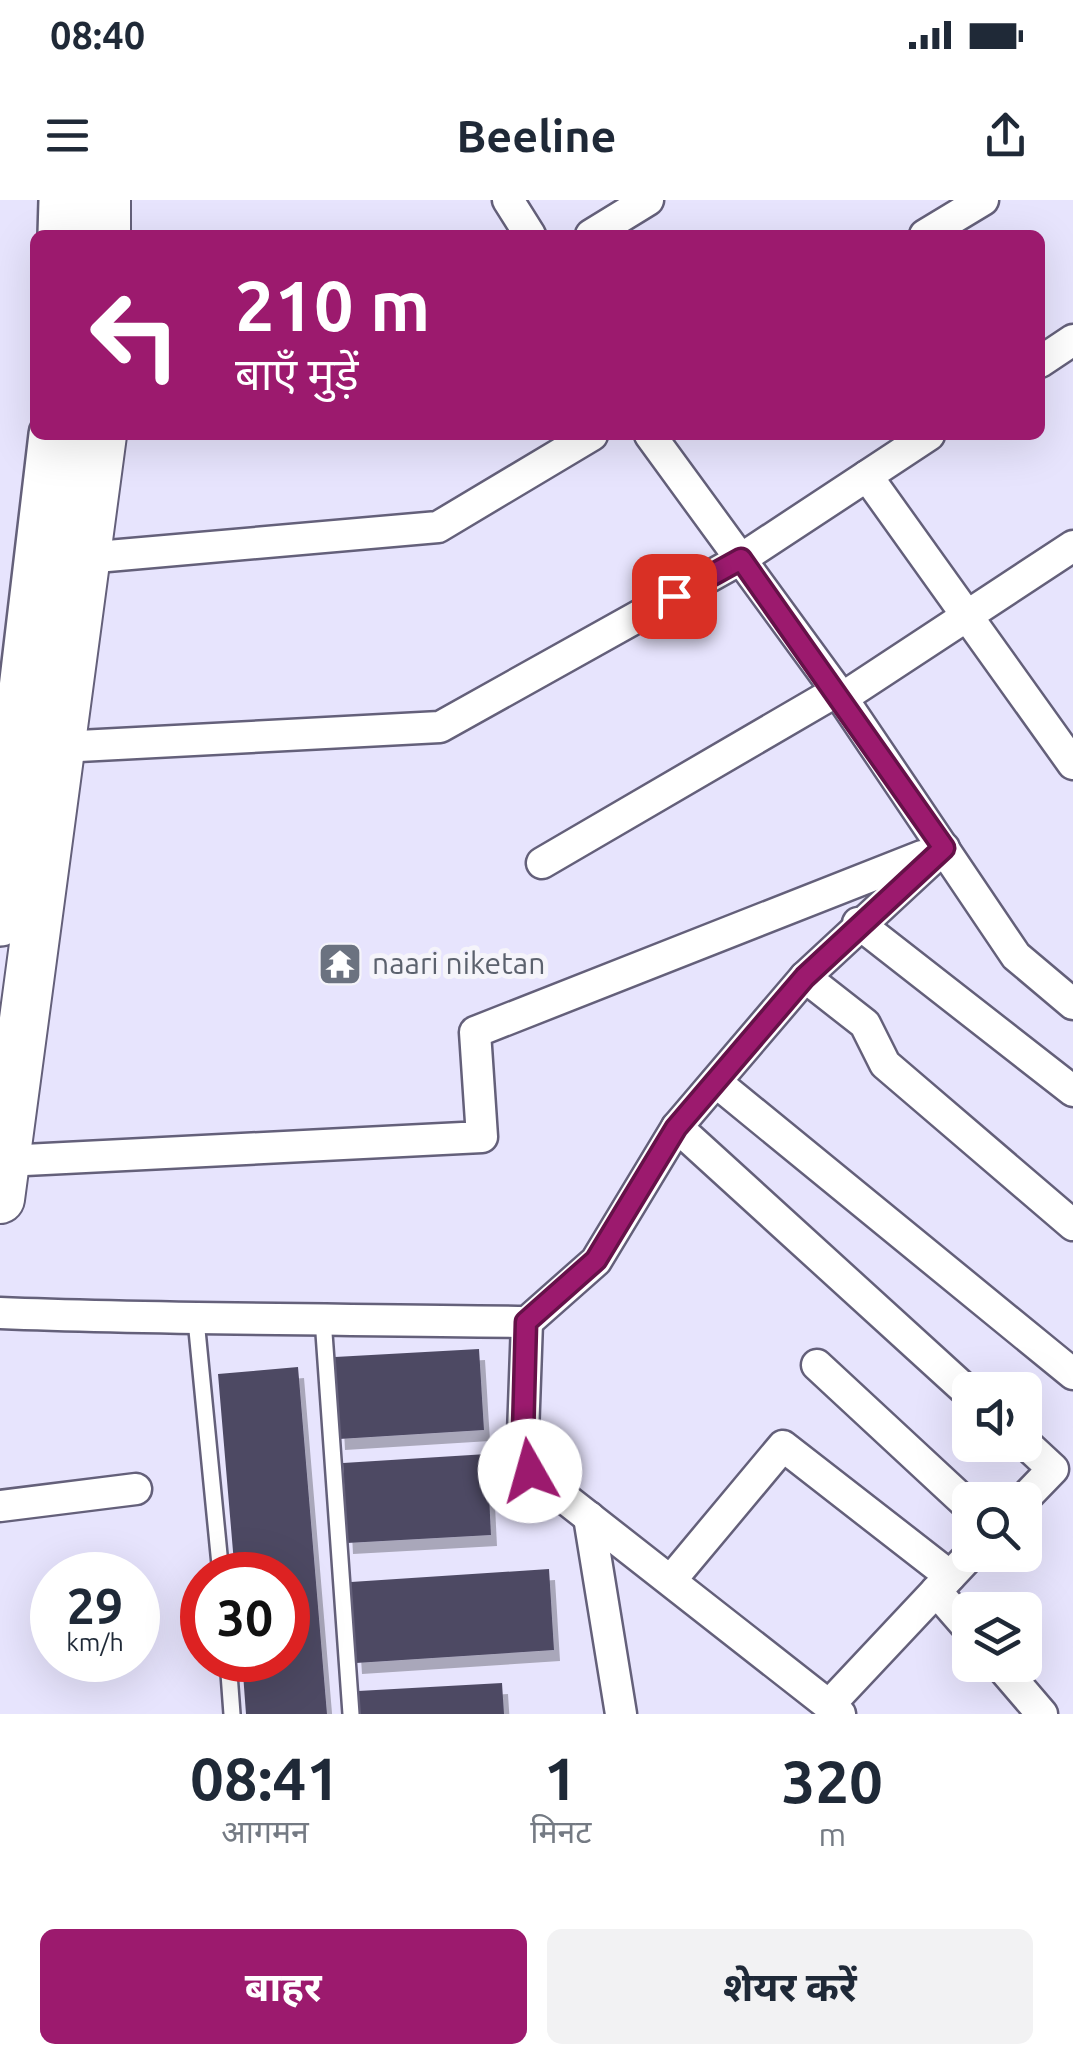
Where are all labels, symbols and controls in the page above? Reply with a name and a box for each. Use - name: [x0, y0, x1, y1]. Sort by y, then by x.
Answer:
- text: 08:40: [50, 14, 145, 56]
- icon: menu: [40, 108, 95, 163]
- icon: share: [978, 108, 1033, 163]
- text: Beeline: [456, 110, 617, 161]
- text: 210 m: [235, 266, 430, 344]
- icon: left: [70, 270, 200, 400]
- text: बाएँ मुड़ें: [235, 348, 359, 399]
- pin: [632, 554, 717, 639]
- icon: arrive: [647, 569, 702, 624]
- temple icon: naari niketan: [317, 941, 363, 987]
- place label: naari niketan: [372, 946, 545, 980]
- map controls: [952, 1372, 1042, 1682]
- button: sound: [952, 1372, 1042, 1462]
- position arrow: [478, 1419, 582, 1523]
- button: search: [952, 1482, 1042, 1572]
- speed limit sign: 30: [180, 1552, 310, 1682]
- text: 29: [67, 1577, 123, 1633]
- button: layers: [952, 1592, 1042, 1682]
- text: km/h: [66, 1628, 124, 1656]
- text: 08:41: [190, 1744, 340, 1811]
- text: 1: [544, 1744, 578, 1811]
- text: 320: [781, 1747, 883, 1814]
- text: आगमन: [221, 1813, 309, 1849]
- text: मिनट: [530, 1813, 591, 1849]
- text: m: [818, 1816, 846, 1852]
- button: बाहर: [40, 1929, 527, 2044]
- button: शेयर करें: [547, 1929, 1033, 2044]

